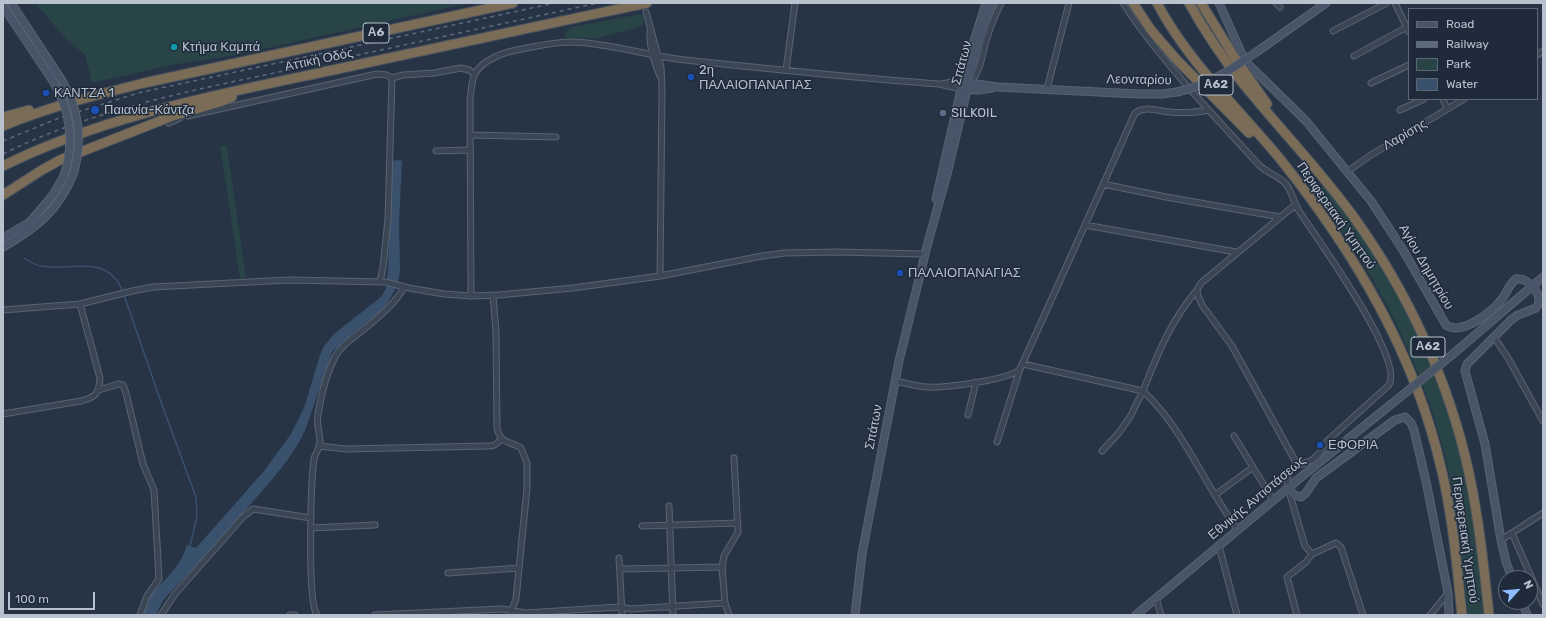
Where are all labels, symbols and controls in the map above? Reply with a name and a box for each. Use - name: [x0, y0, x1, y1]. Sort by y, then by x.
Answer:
- legend: [1408, 8, 1538, 100]
- text: Road: [1446, 17, 1474, 31]
- road number: Α6: [363, 23, 389, 43]
- text: Railway: [1446, 37, 1489, 51]
- place label: Kτήμα Καμπά: [182, 39, 260, 55]
- street label: Σπάτων: [949, 39, 975, 87]
- marker: Kτήμα Καμπά: [169, 42, 179, 52]
- street label: Αττική Οδός: [283, 45, 355, 75]
- text: Park: [1446, 57, 1471, 71]
- place label: 2η ΠΑΛΑΙΟΠΑΝΑΓΙΑΣ: [699, 62, 812, 93]
- marker: 2η ΠΑΛΑΙΟΠΑΝΑΓΙΑΣ: [686, 72, 696, 82]
- street label: Λεονταρίου: [1106, 72, 1172, 88]
- road number: Α62: [1199, 75, 1233, 95]
- text: Water: [1446, 77, 1478, 91]
- place label: ΚΑΝΤΖΑ 1: [54, 85, 114, 101]
- marker: ΚΑΝΤΖΑ 1: [41, 88, 51, 98]
- place label: Παιανία-Κάντζα: [104, 102, 194, 118]
- marker: Παιανία-Κάντζα: [89, 104, 101, 116]
- place label: SILKOIL: [951, 105, 997, 121]
- marker: SILKOIL: [938, 108, 948, 118]
- street label: Λαρίσης: [1380, 116, 1430, 154]
- street label: Περιφερειακή Υμηττού: [1293, 159, 1379, 273]
- street label: Αγίου Δημητρίου: [1395, 222, 1457, 312]
- place label: ΠΑΛΑΙΟΠΑΝΑΓΙΑΣ: [908, 265, 1021, 281]
- marker: ΠΑΛΑΙΟΠΑΝΑΓΙΑΣ: [895, 268, 905, 278]
- road number: Α62: [1411, 337, 1445, 357]
- street label: Σπάτων: [862, 403, 886, 451]
- place label: ΕΦΟΡΙΑ: [1328, 437, 1378, 453]
- marker: ΕΦΟΡΙΑ: [1315, 440, 1325, 450]
- street label: Εθνικής Αντιστάσεως: [1205, 453, 1309, 543]
- street label: Περιφερειακή Υμηττού: [1448, 476, 1482, 604]
- north arrow: [1498, 570, 1538, 610]
- text: N: [1521, 578, 1536, 591]
- scale bar: [10, 584, 97, 610]
- text: 100 m: [15, 592, 49, 606]

